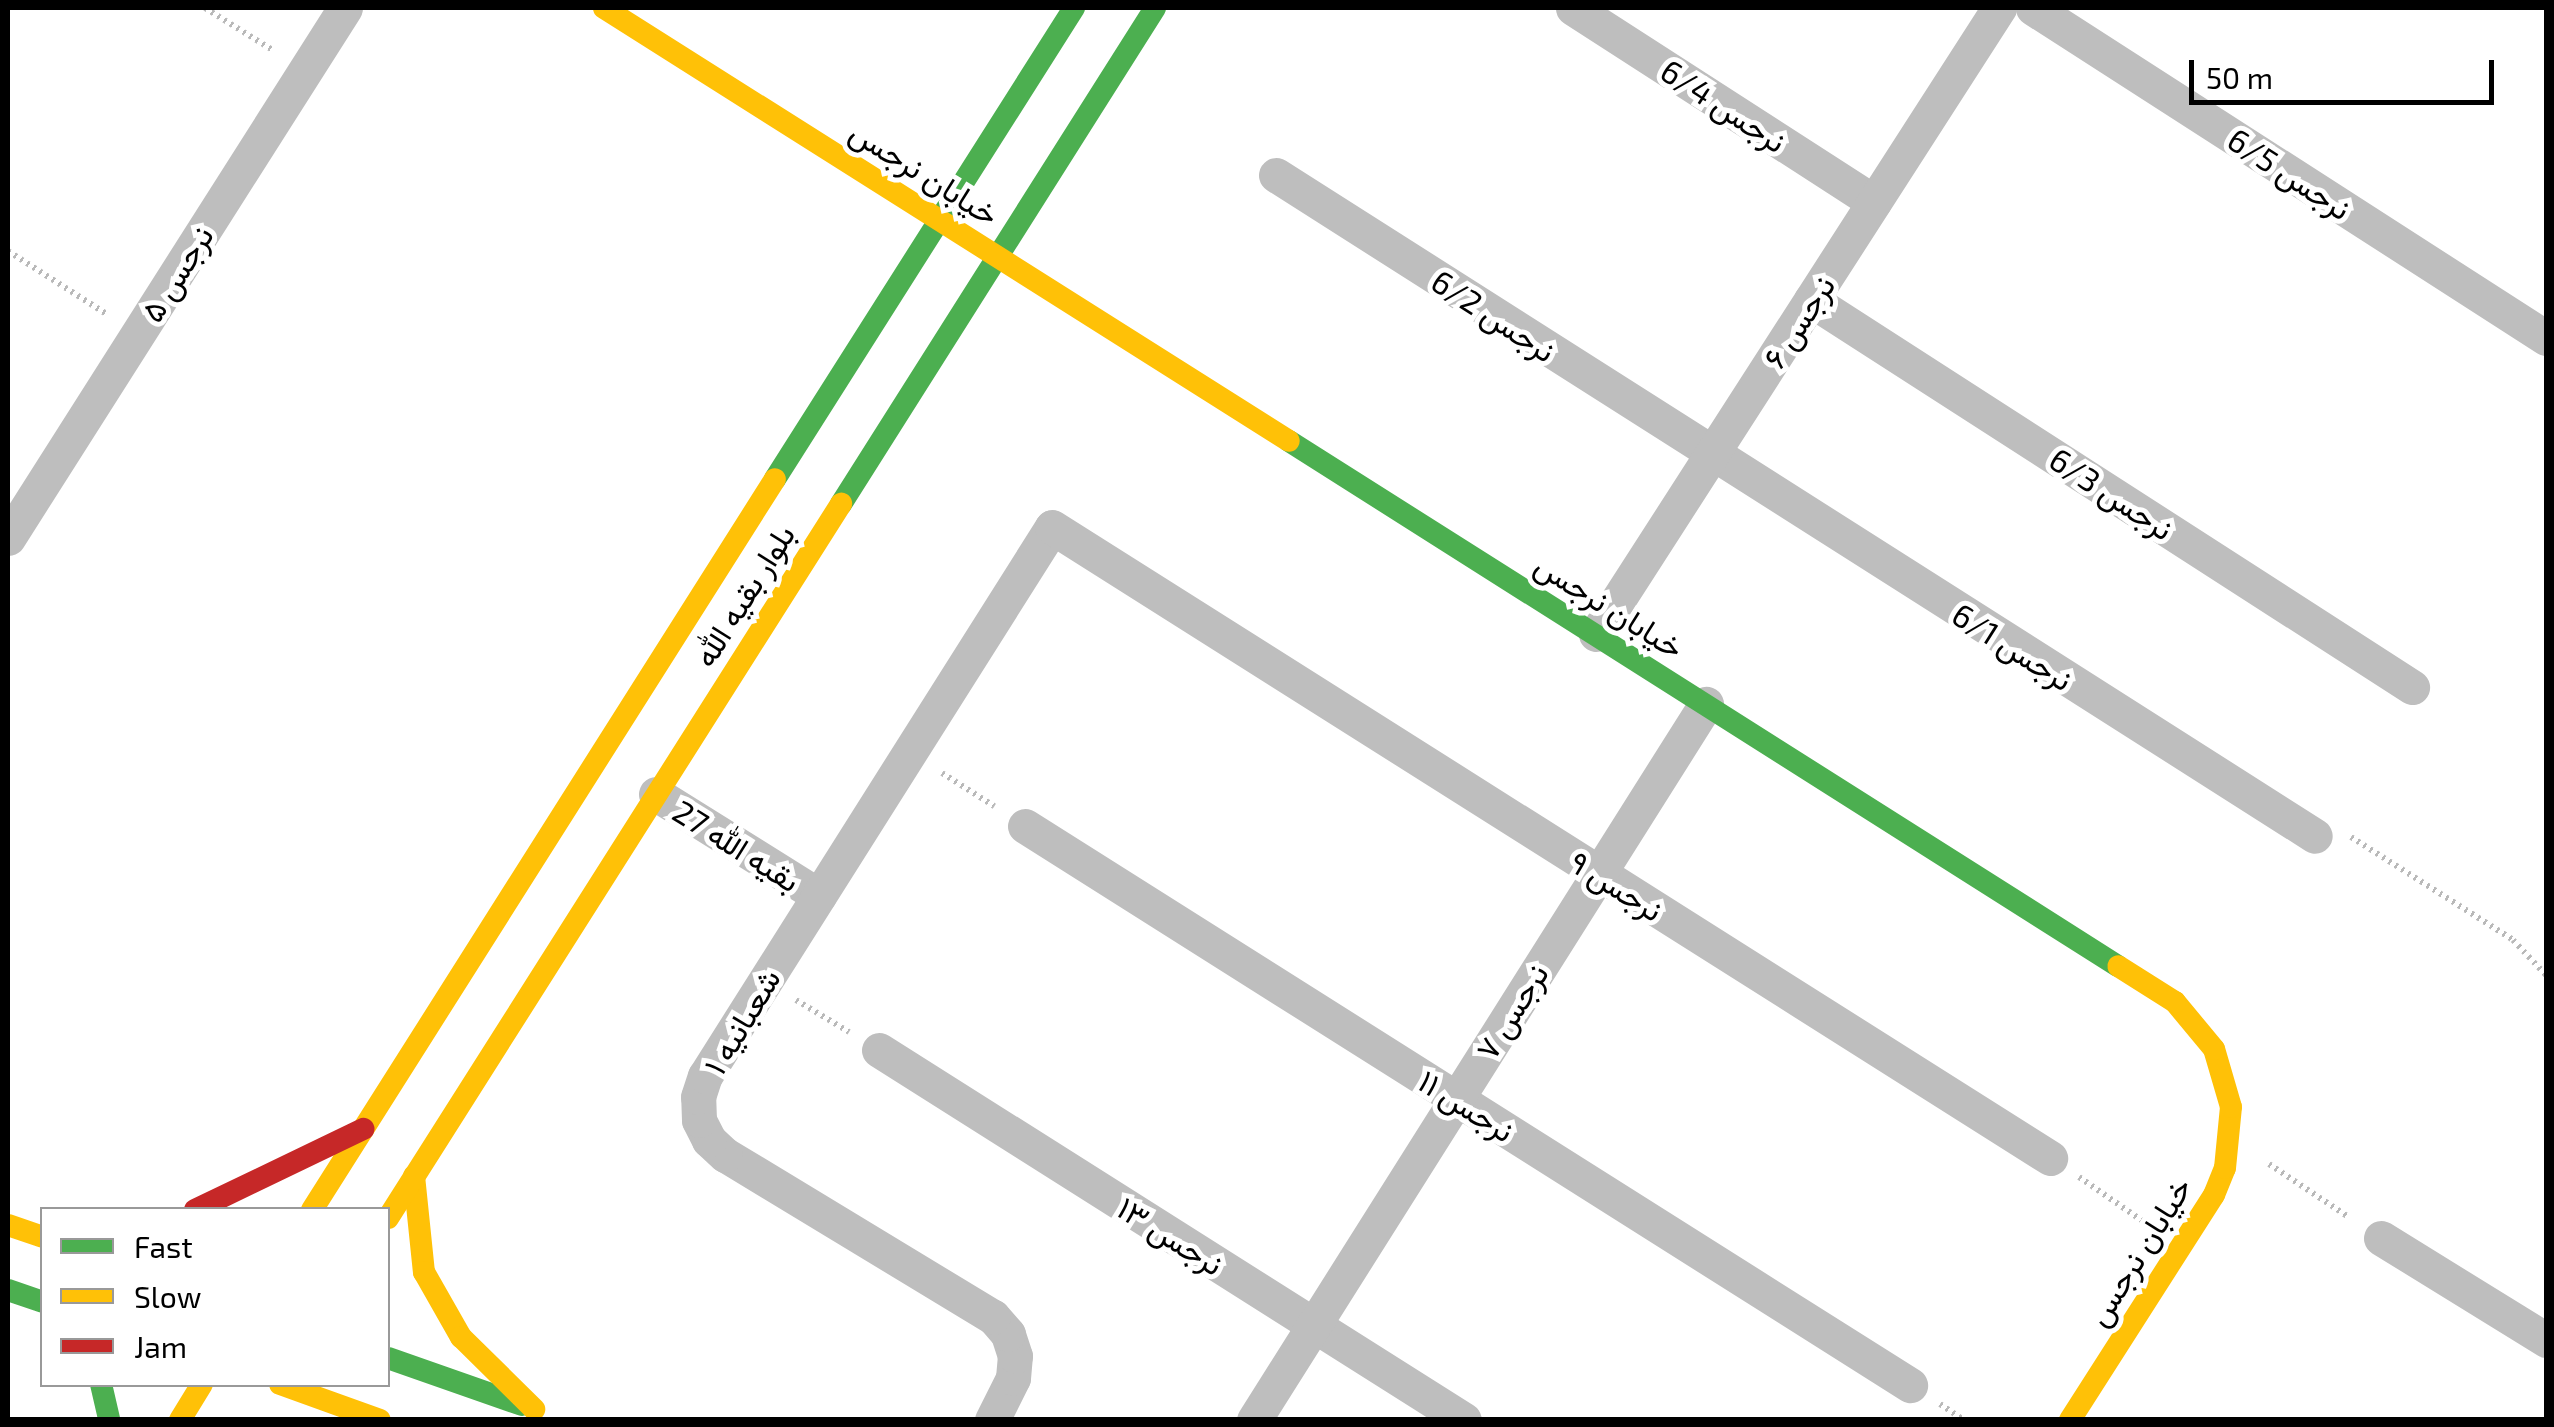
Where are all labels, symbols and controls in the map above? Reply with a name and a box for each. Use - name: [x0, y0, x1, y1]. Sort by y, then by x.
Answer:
- scale bar: [2194, 40, 2499, 102]
- street label: نرجس 6/4: [1654, 50, 1794, 160]
- text: 50 m: [2206, 59, 2273, 95]
- street label: خیابان نرجس: [844, 111, 1006, 233]
- street label: نرجس 6/5: [2221, 119, 2359, 227]
- street label: نرجس ۵: [132, 218, 220, 328]
- street label: نرجس 6/2: [1425, 261, 1563, 369]
- street label: نرجس ۶: [1754, 267, 1842, 375]
- street label: نرجس 6/3: [2043, 439, 2181, 547]
- street label: بلوار بقیه الله: [684, 517, 802, 673]
- street label: خیابان نرجس: [1529, 544, 1691, 666]
- street label: نرجس 6/1: [1946, 594, 2080, 698]
- street label: بقیه الله 27: [666, 791, 808, 899]
- street label: نرجس ۹: [1563, 842, 1671, 928]
- street label: نرجس ۷: [1467, 956, 1555, 1066]
- street label: شعبانیه ۱: [694, 961, 788, 1081]
- street label: نرجس ۱۱: [1412, 1061, 1522, 1149]
- street label: خیابان نرجس: [2077, 1170, 2199, 1332]
- street label: نرجس ۱۳: [1111, 1188, 1231, 1282]
- legend: [40, 1207, 390, 1387]
- text: Fast: [134, 1228, 193, 1264]
- text: Slow: [134, 1278, 201, 1314]
- text: Jam: [134, 1328, 187, 1364]

